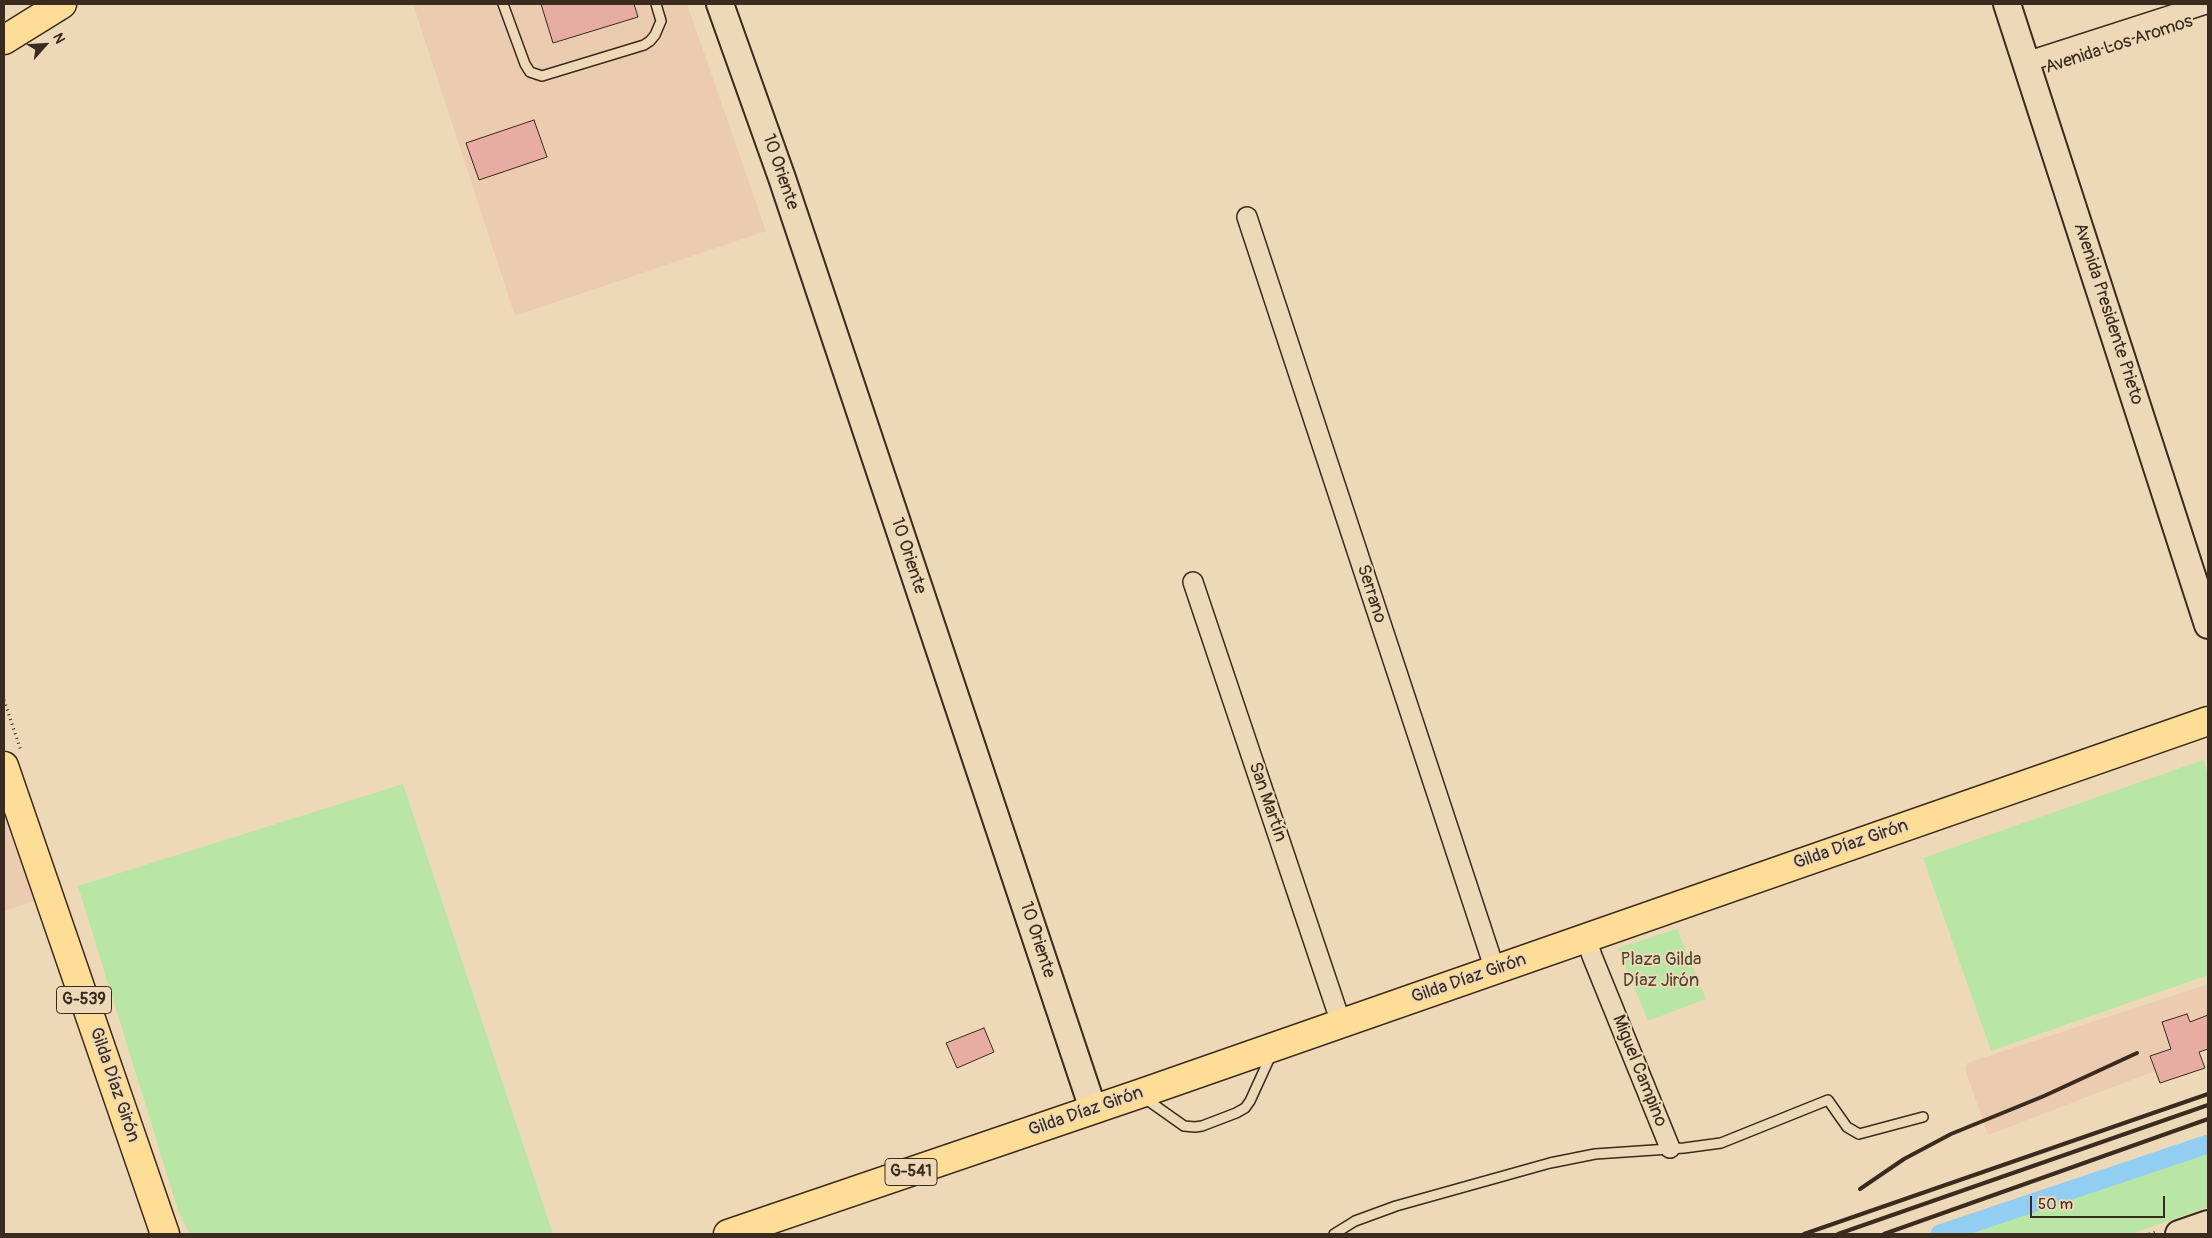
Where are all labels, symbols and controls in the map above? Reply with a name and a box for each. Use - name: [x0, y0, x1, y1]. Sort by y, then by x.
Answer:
- street label: Avenida Los Aromos: [2042, 11, 2196, 79]
- north arrow: [20, 20, 70, 70]
- text: N: [49, 30, 69, 46]
- street label: 10 Oriente: [757, 131, 803, 213]
- street label: Avenida Presidente Prieto: [2068, 220, 2148, 408]
- street label: 10 Oriente: [886, 515, 930, 597]
- street label: Serrano: [1351, 562, 1391, 626]
- street label: San Martín: [1243, 759, 1291, 845]
- street label: Gilda Díaz Girón: [1791, 815, 1911, 875]
- street label: 10 Oriente: [1015, 899, 1059, 981]
- street label: Gilda Díaz Girón: [1409, 949, 1529, 1009]
- park label: Plaza Gilda Díaz Jirón: [1621, 949, 1701, 992]
- road number: G-539: [56, 986, 112, 1014]
- street label: Miguel Campino: [1607, 1012, 1671, 1130]
- street label: Gilda Díaz Girón: [84, 1025, 144, 1145]
- street label: Gilda Díaz Girón: [1026, 1082, 1146, 1142]
- road number: G-541: [885, 1158, 937, 1186]
- scale bar: [2032, 1186, 2167, 1218]
- text: 50 m: [2038, 1195, 2073, 1214]

